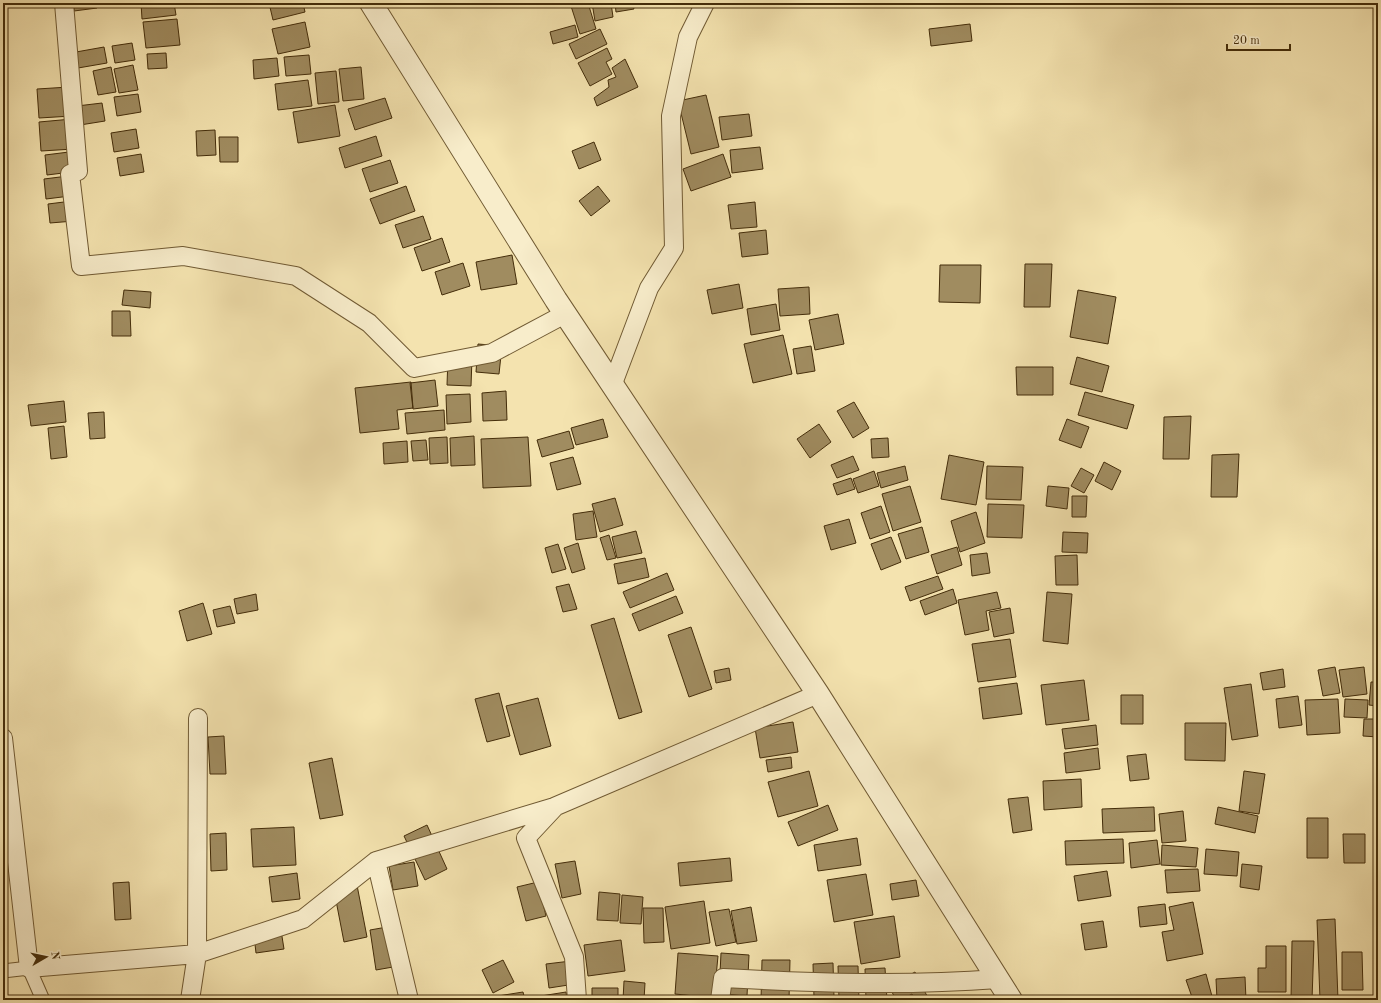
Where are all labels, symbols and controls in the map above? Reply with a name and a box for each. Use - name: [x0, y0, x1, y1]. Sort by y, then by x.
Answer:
- scale bar: [1227, 26, 1290, 52]
- text: 20 m: [1233, 35, 1260, 47]
- north arrow: [26, 937, 66, 977]
- text: N: [48, 951, 61, 961]

